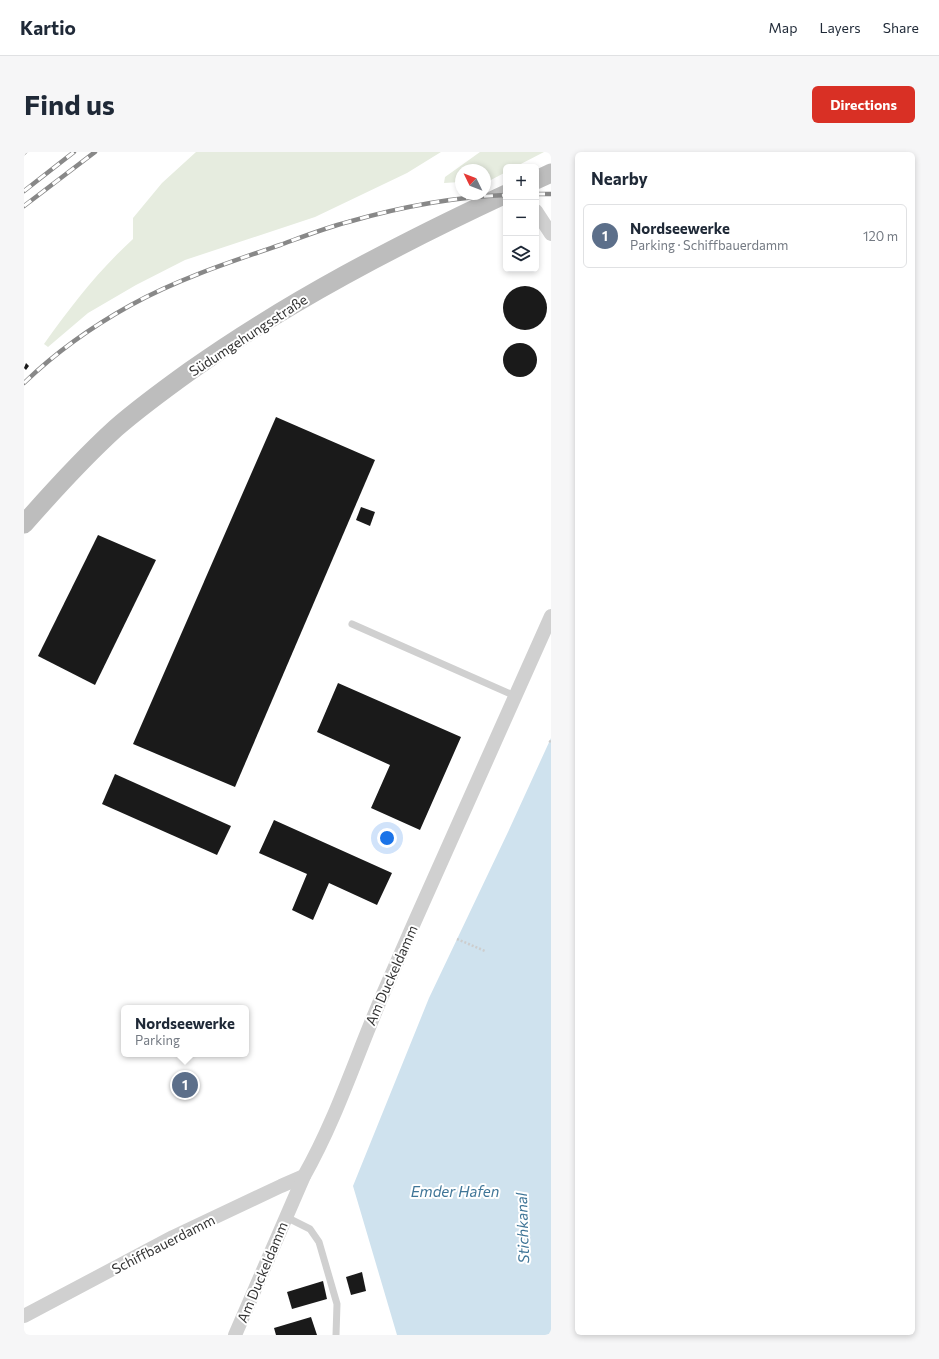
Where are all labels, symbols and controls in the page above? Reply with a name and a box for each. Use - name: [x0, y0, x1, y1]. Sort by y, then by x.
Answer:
- text: Kartio: [20, 16, 76, 39]
- text: Map: [769, 19, 797, 36]
- text: Layers: [819, 19, 861, 36]
- text: Share: [883, 19, 919, 36]
- button: Directions: [812, 86, 915, 123]
- text: Find us: [24, 87, 115, 121]
- north arrow: [455, 164, 491, 200]
- map controls: [503, 164, 539, 272]
- button: +: [503, 164, 539, 200]
- text: Nearby: [591, 168, 648, 189]
- button: −: [503, 200, 539, 236]
- text: Nordseewerke: [630, 219, 730, 237]
- text: 1: [602, 228, 608, 244]
- text: 120 m: [863, 228, 898, 244]
- button: layers: [503, 236, 539, 272]
- text: Parking · Schiffbauerdamm: [630, 237, 788, 253]
- street label: Südumgehungsstraße: [186, 290, 310, 380]
- your location: [377, 828, 397, 848]
- street label: Am Duckeldamm: [361, 922, 421, 1028]
- popup: [121, 1005, 249, 1057]
- text: Nordseewerke: [135, 1014, 235, 1032]
- text: Parking: [135, 1032, 180, 1048]
- pin: 1: [172, 1070, 198, 1100]
- water label: Emder Hafen: [411, 1182, 499, 1200]
- water label: Stichkanal: [512, 1191, 532, 1264]
- street label: Schiffbauerdamm: [109, 1211, 217, 1277]
- street label: Am Duckeldamm: [233, 1219, 291, 1325]

